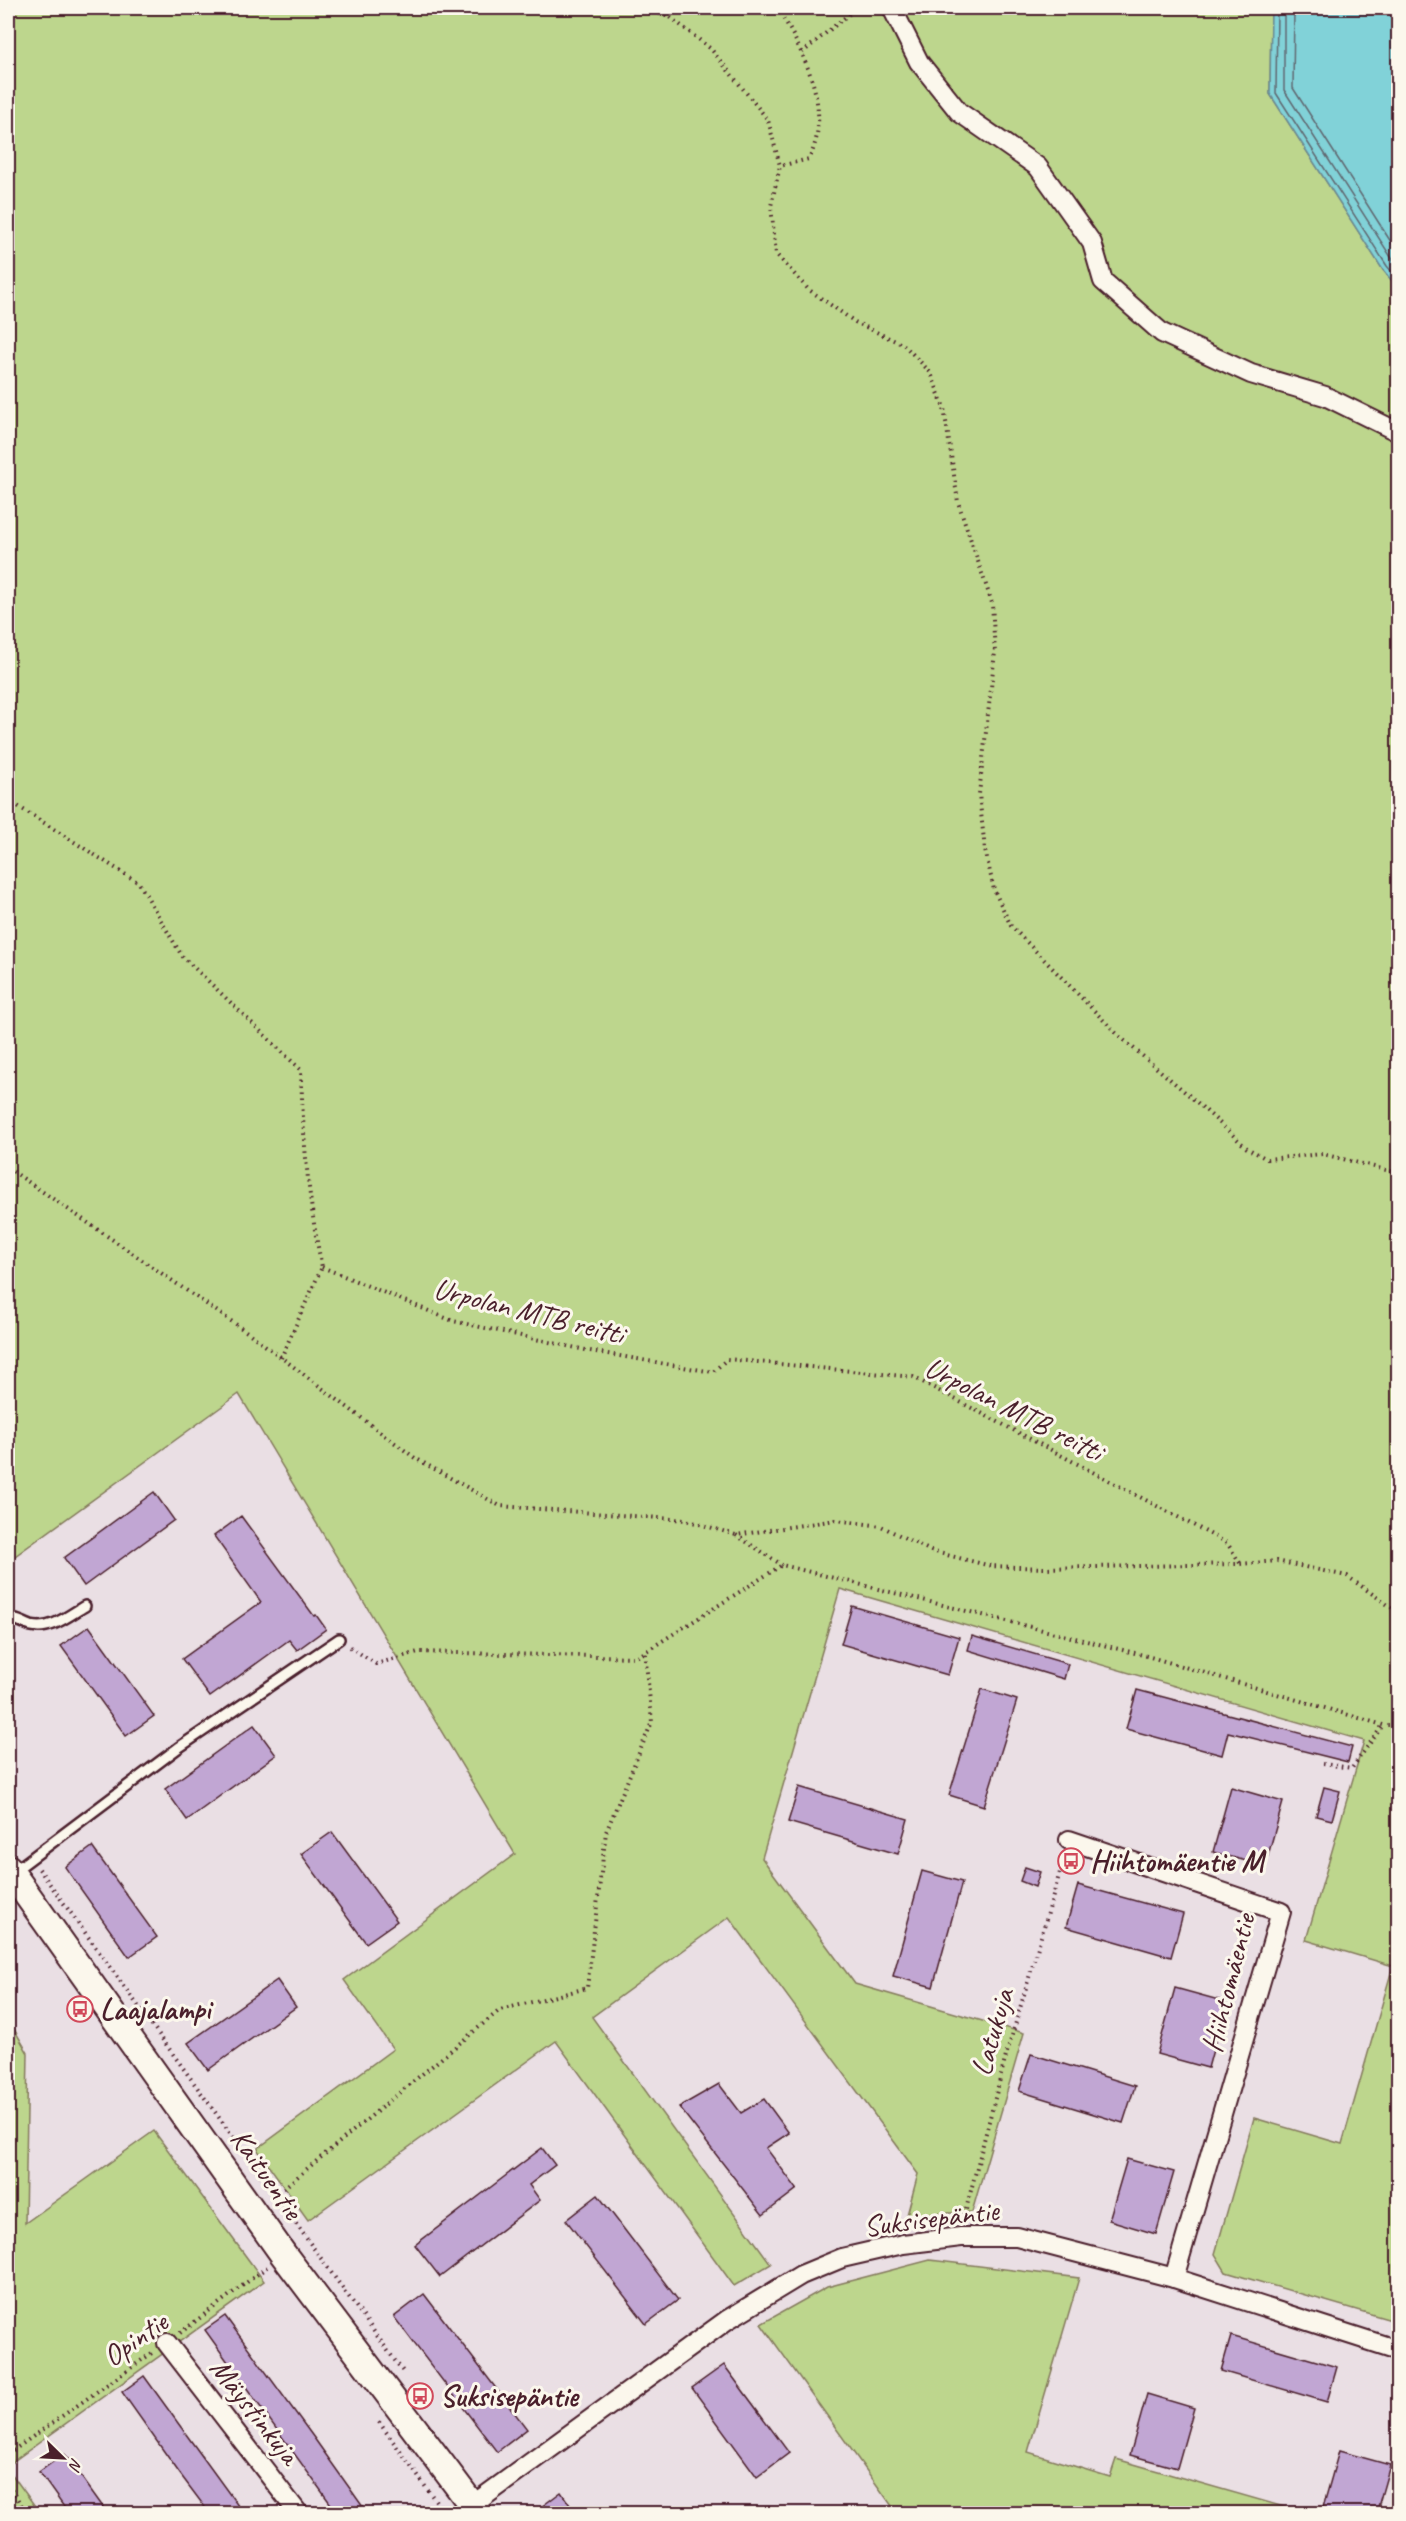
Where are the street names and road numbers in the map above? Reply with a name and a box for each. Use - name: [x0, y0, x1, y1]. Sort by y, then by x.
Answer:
- street label: Urpolan MTB reitti: [430, 1269, 631, 1354]
- street label: Urpolan MTB reitti: [919, 1348, 1112, 1472]
- street label: Hiihtomäentie: [1192, 1908, 1264, 2056]
- street label: Latukuja: [962, 1983, 1023, 2080]
- street label: Kaituentie: [222, 2121, 313, 2229]
- street label: Suksisepäntie: [861, 2191, 1003, 2245]
- street label: Opintie: [95, 2302, 177, 2375]
- street label: Mäystinkuja: [202, 2350, 310, 2474]

